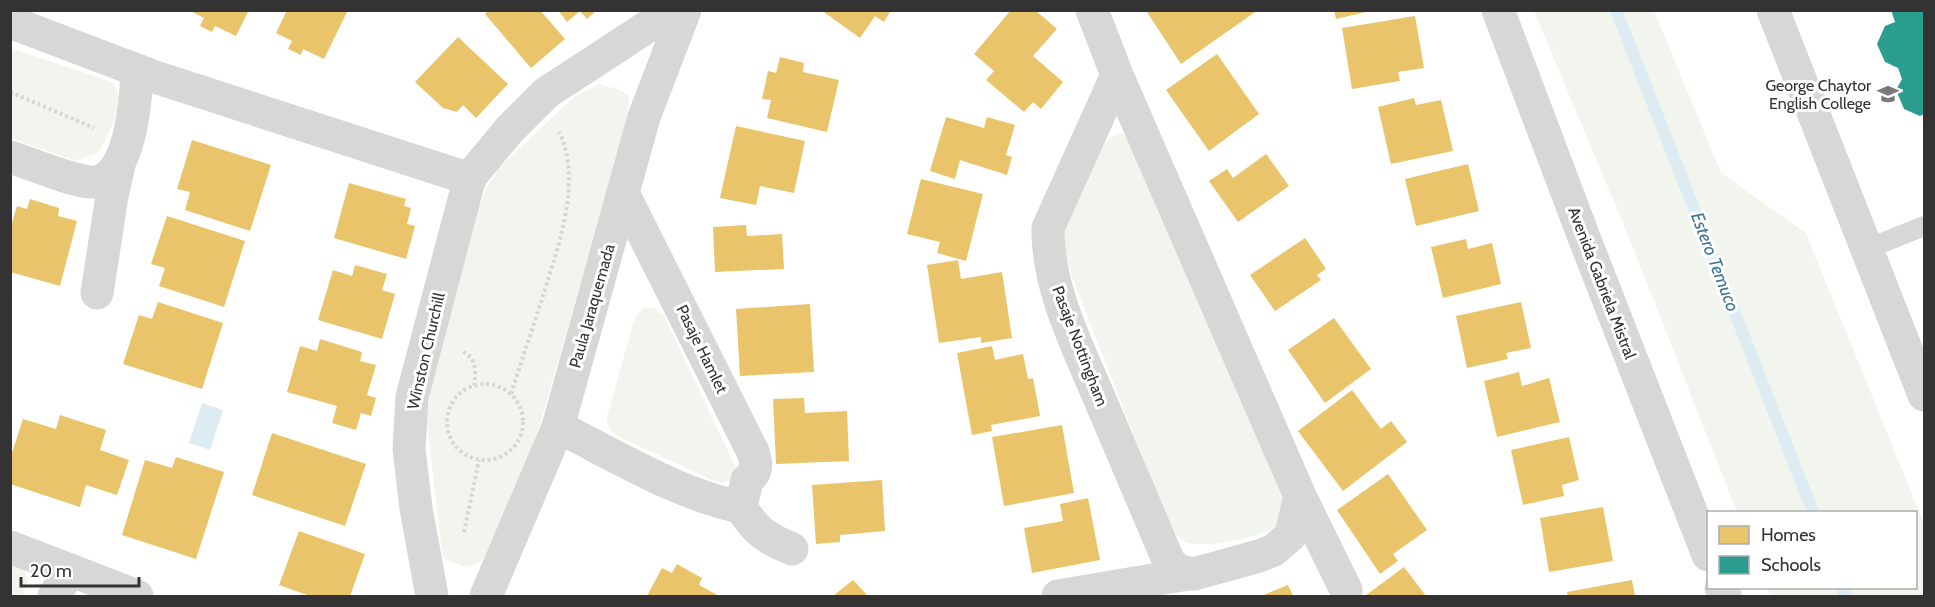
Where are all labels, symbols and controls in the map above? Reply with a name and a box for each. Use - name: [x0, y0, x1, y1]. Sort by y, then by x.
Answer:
- place label: George Chaytor English College: [1765, 76, 1872, 113]
- school or university icon: George Chaytor English College: [1876, 82, 1900, 106]
- street label: Avenida Gabriela Mistral: [1564, 204, 1640, 362]
- water label: Estero Temuco: [1686, 209, 1744, 315]
- street label: Paula Jaraquemada: [565, 242, 619, 370]
- street label: Pasaje Nottingham: [1048, 283, 1112, 409]
- street label: Winston Churchill: [403, 291, 449, 411]
- street label: Pasaje Hamlet: [672, 302, 732, 397]
- legend: [1707, 511, 1917, 589]
- text: Homes: [1761, 524, 1816, 546]
- scale bar: [21, 550, 140, 588]
- text: Schools: [1761, 554, 1821, 576]
- text: 20 m: [30, 560, 72, 582]

